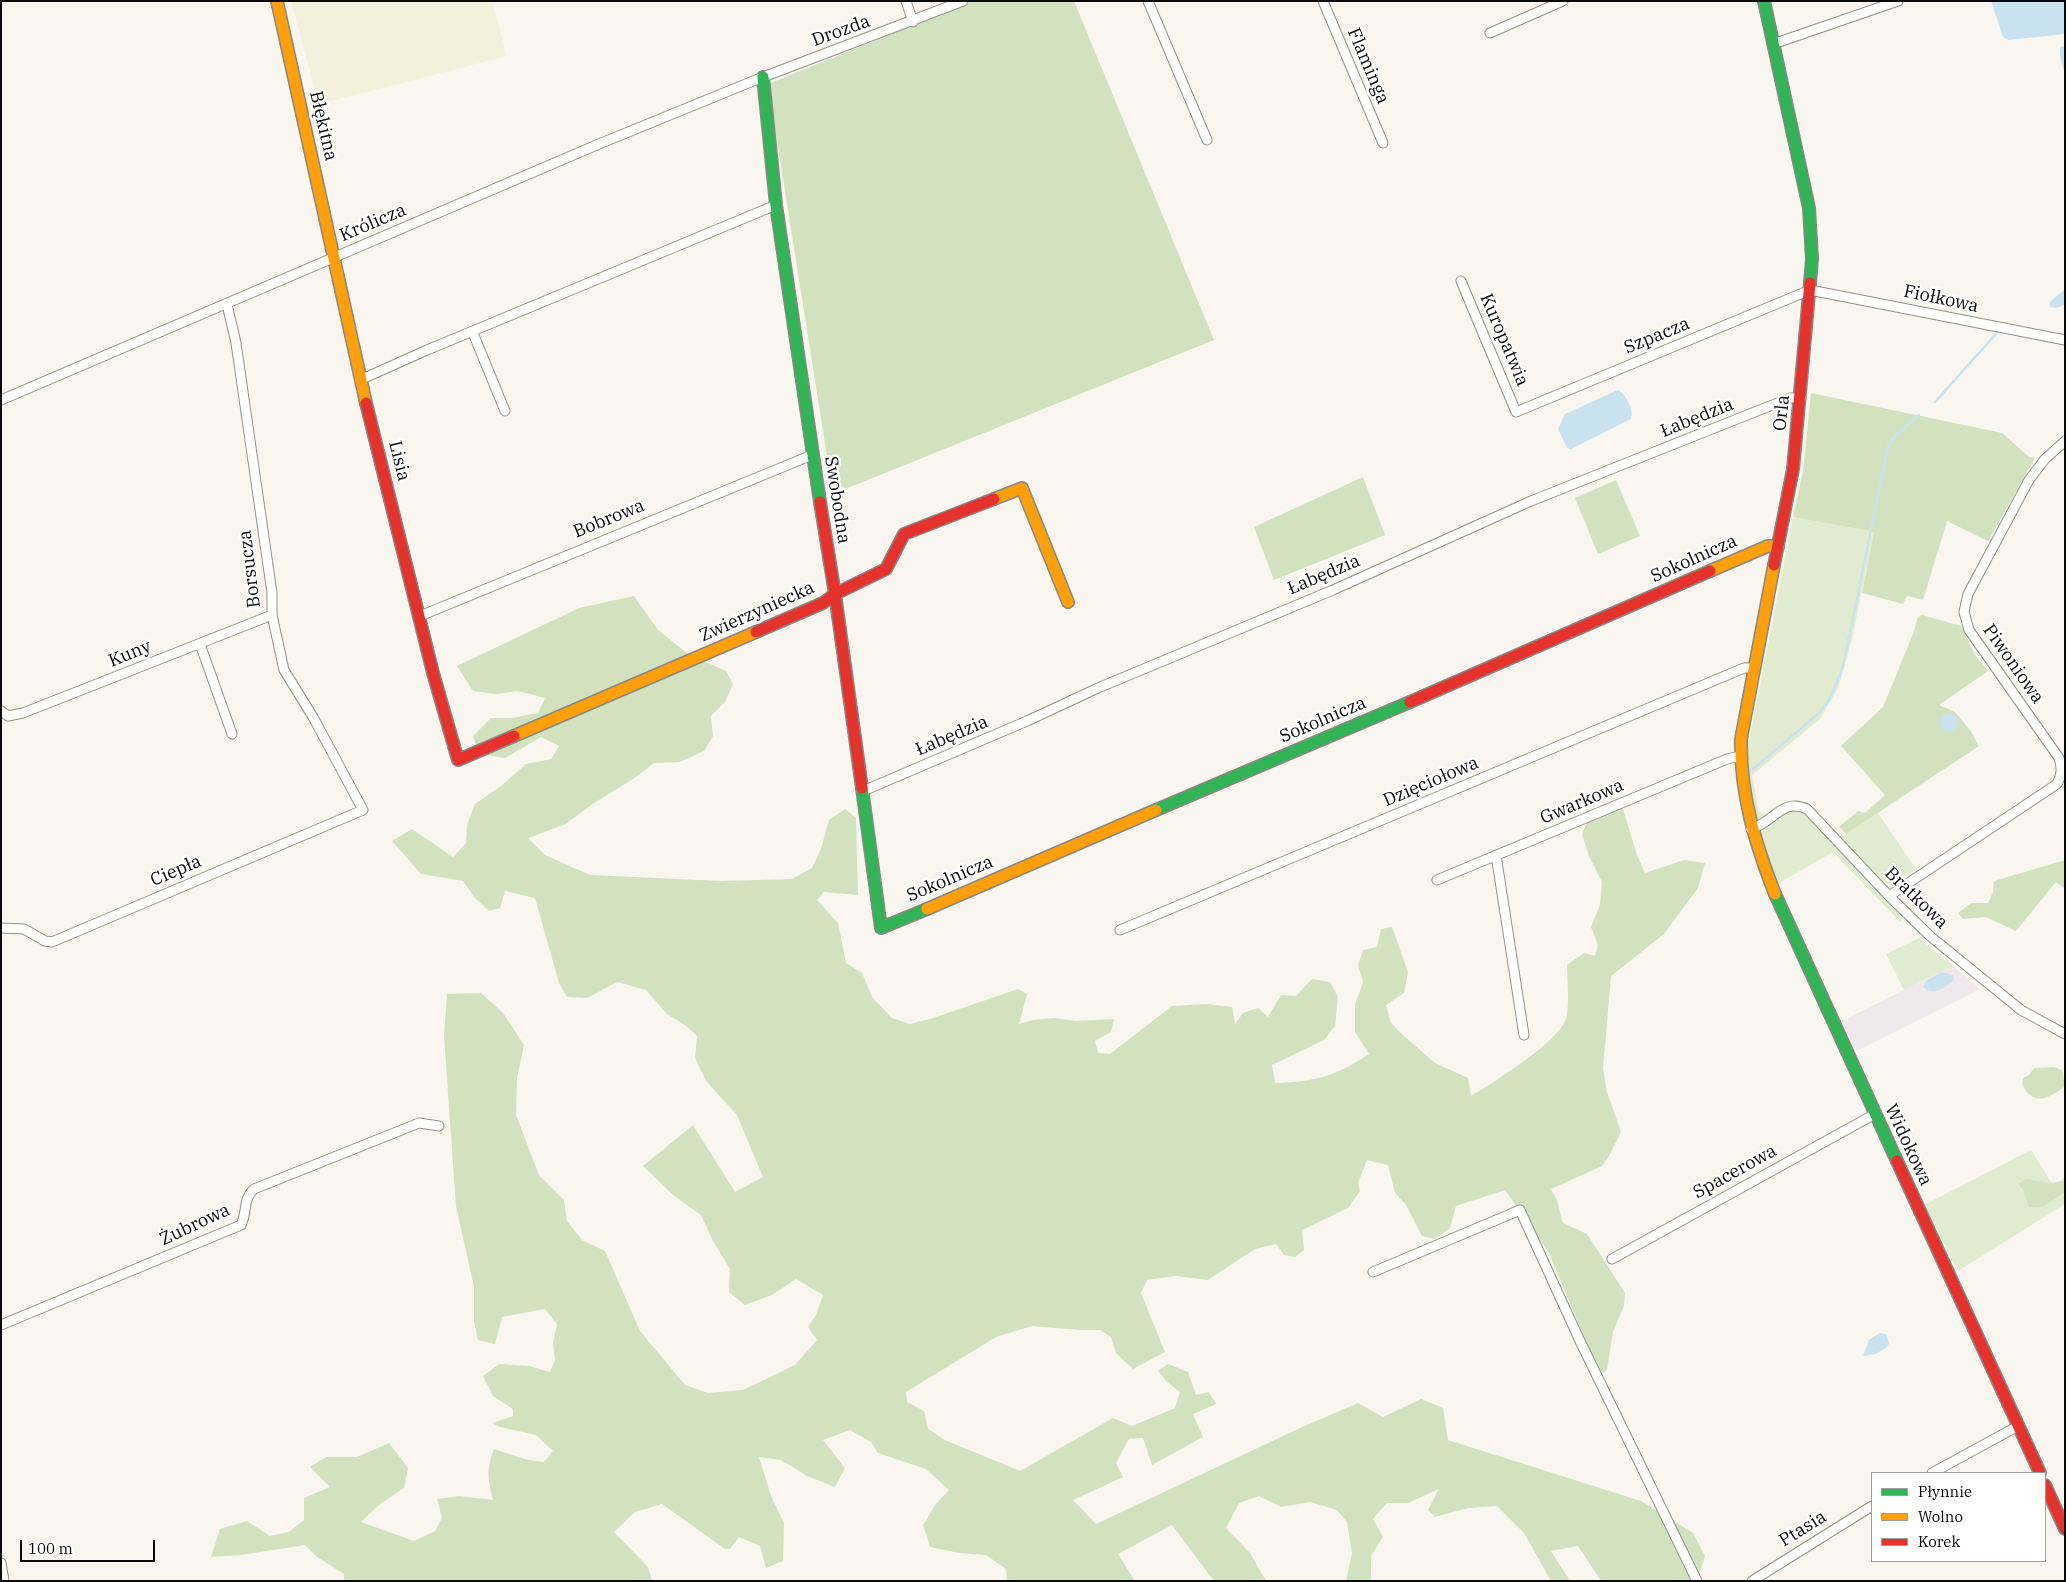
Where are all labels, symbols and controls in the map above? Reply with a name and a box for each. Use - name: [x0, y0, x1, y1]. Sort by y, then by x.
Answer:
- street label: Drozda: [809, 11, 873, 51]
- street label: Flaminga: [1342, 25, 1394, 107]
- street label: Błękitna: [304, 89, 342, 163]
- street label: Królicza: [337, 199, 409, 247]
- street label: Fiołkowa: [1902, 281, 1980, 317]
- street label: Kuropatwia: [1475, 291, 1533, 389]
- street label: Szpacza: [1621, 313, 1693, 359]
- street label: Łabędzia: [1657, 394, 1737, 442]
- street label: Orla: [1769, 394, 1795, 432]
- street label: Lisia: [384, 439, 414, 483]
- street label: Swobodna: [819, 455, 855, 545]
- street label: Bobrowa: [570, 495, 648, 543]
- street label: Borsucza: [235, 529, 265, 609]
- street label: Sokolnicza: [1648, 530, 1740, 588]
- street label: Łabędzia: [1284, 550, 1364, 600]
- street label: Zwierzyniecka: [696, 577, 818, 647]
- street label: Piwoniowa: [1978, 620, 2048, 708]
- street label: Kuny: [105, 636, 155, 672]
- street label: Sokolnicza: [1276, 692, 1370, 748]
- street label: Łabędzia: [912, 711, 992, 761]
- street label: Dzięciołowa: [1380, 752, 1482, 812]
- street label: Gwarkowa: [1537, 775, 1627, 829]
- street label: Ciepła: [147, 851, 205, 891]
- street label: Sokolnicza: [903, 851, 997, 907]
- street label: Bratkowa: [1880, 862, 1952, 934]
- street label: Widokowa: [1880, 1101, 1936, 1189]
- street label: Spacerowa: [1690, 1140, 1780, 1204]
- street label: Żubrowa: [156, 1199, 234, 1251]
- legend: [1871, 1472, 2046, 1562]
- text: Płynnie: [1918, 1482, 1972, 1501]
- street label: Ptasia: [1775, 1506, 1831, 1552]
- text: Wolno: [1918, 1507, 1963, 1526]
- scale bar: [22, 1530, 158, 1562]
- text: Korek: [1918, 1532, 1960, 1551]
- text: 100 m: [28, 1539, 73, 1558]

